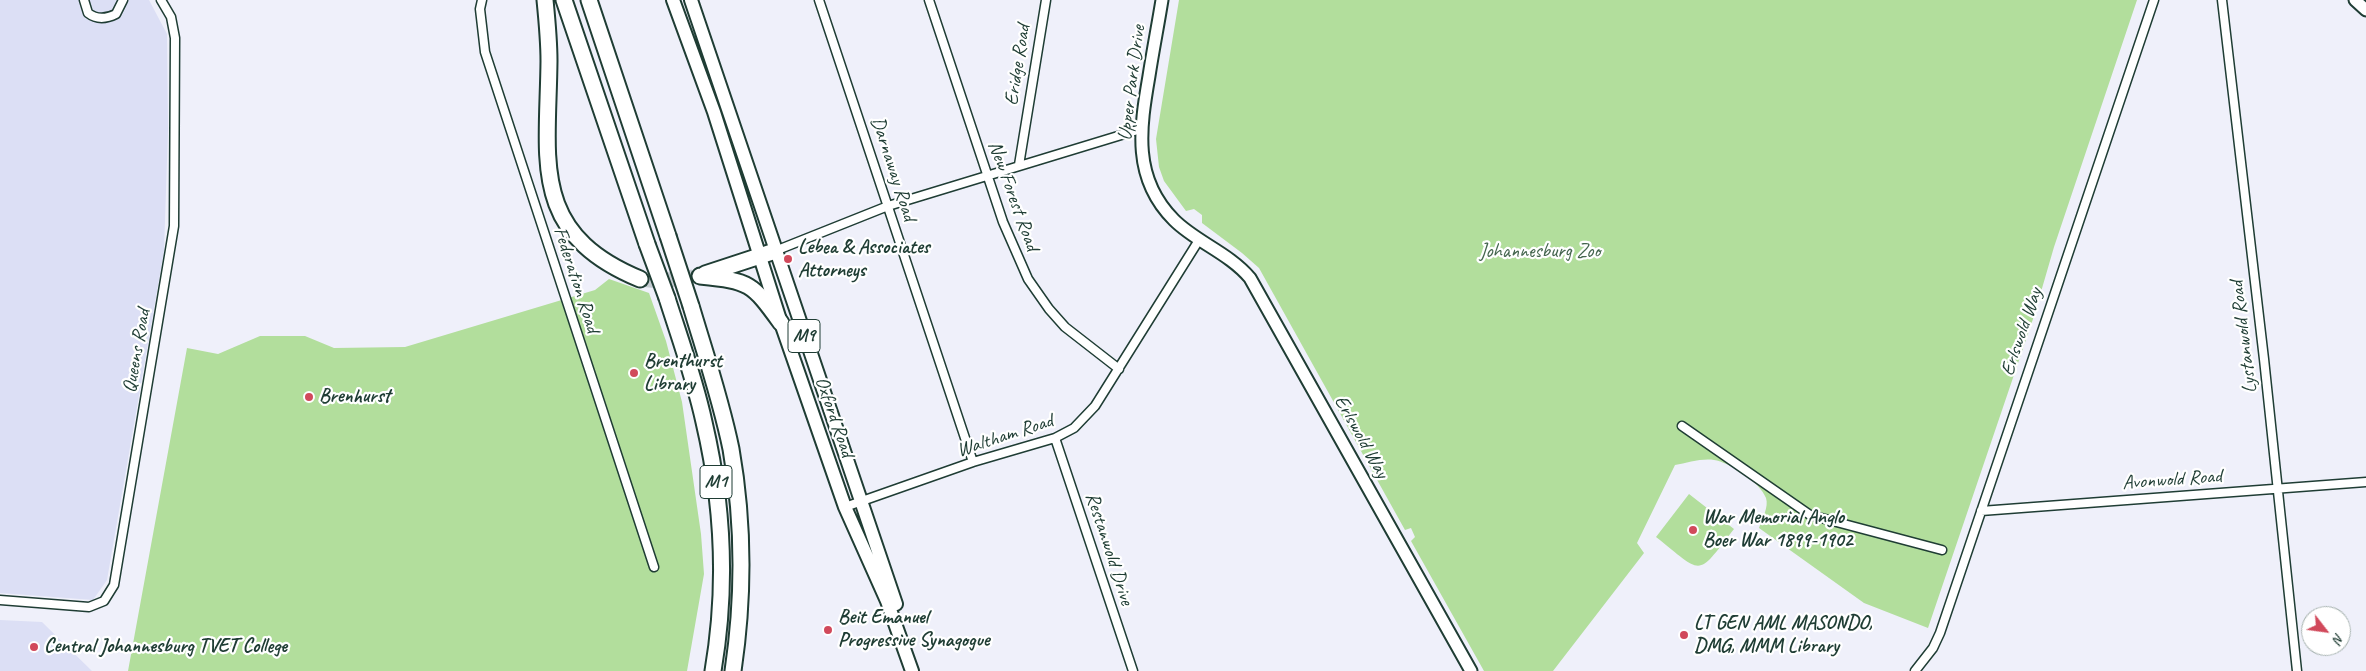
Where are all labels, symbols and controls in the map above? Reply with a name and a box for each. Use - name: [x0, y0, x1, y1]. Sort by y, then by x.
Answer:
- street label: Eridge Road: [1000, 23, 1036, 107]
- street label: Upper Park Drive: [1113, 24, 1151, 142]
- street label: Darnaway Road: [865, 114, 921, 224]
- street label: New Forest Road: [982, 138, 1044, 254]
- street label: Federation Road: [548, 224, 604, 336]
- place label: Lebea & Associates Attorneys: [798, 236, 930, 283]
- park label: Johannesburg Zoo: [1480, 240, 1600, 264]
- marker: Lebea & Associates Attorneys: [782, 253, 794, 265]
- street label: Lystanwold Road: [2225, 279, 2263, 395]
- street label: Erlswold Way: [1996, 285, 2048, 379]
- street label: Queens Road: [118, 307, 156, 395]
- road number: M9: [788, 320, 820, 352]
- place label: Brenthurst Library: [644, 350, 722, 397]
- marker: Brenthurst Library: [628, 367, 640, 379]
- street label: Oxford Road: [809, 374, 859, 460]
- place label: Brenhurst: [319, 385, 390, 409]
- marker: Brenhurst: [303, 391, 315, 403]
- street label: Erlswold Way: [1328, 391, 1394, 483]
- street label: Waltham Road: [954, 409, 1056, 463]
- street label: Avonwold Road: [2121, 465, 2223, 495]
- road number: M1: [700, 466, 732, 498]
- street label: Restanwold Drive: [1080, 490, 1138, 608]
- place label: War Memorial Anglo Boer War 1899-1902: [1703, 506, 1853, 553]
- marker: War Memorial Anglo Boer War 1899-1902: [1687, 524, 1699, 536]
- place label: Beit Emanuel Progressive Synagogue: [838, 606, 989, 653]
- north arrow: [2301, 606, 2351, 656]
- place label: LT GEN AML MASONDO, DMG, MMM Library: [1694, 612, 1872, 659]
- marker: Beit Emanuel Progressive Synagogue: [822, 624, 834, 636]
- marker: LT GEN AML MASONDO, DMG, MMM Library: [1678, 629, 1690, 641]
- text: N: [2329, 630, 2348, 646]
- place label: Central Johannesburg TVET College: [44, 635, 287, 659]
- marker: Central Johannesburg TVET College: [28, 641, 40, 653]

